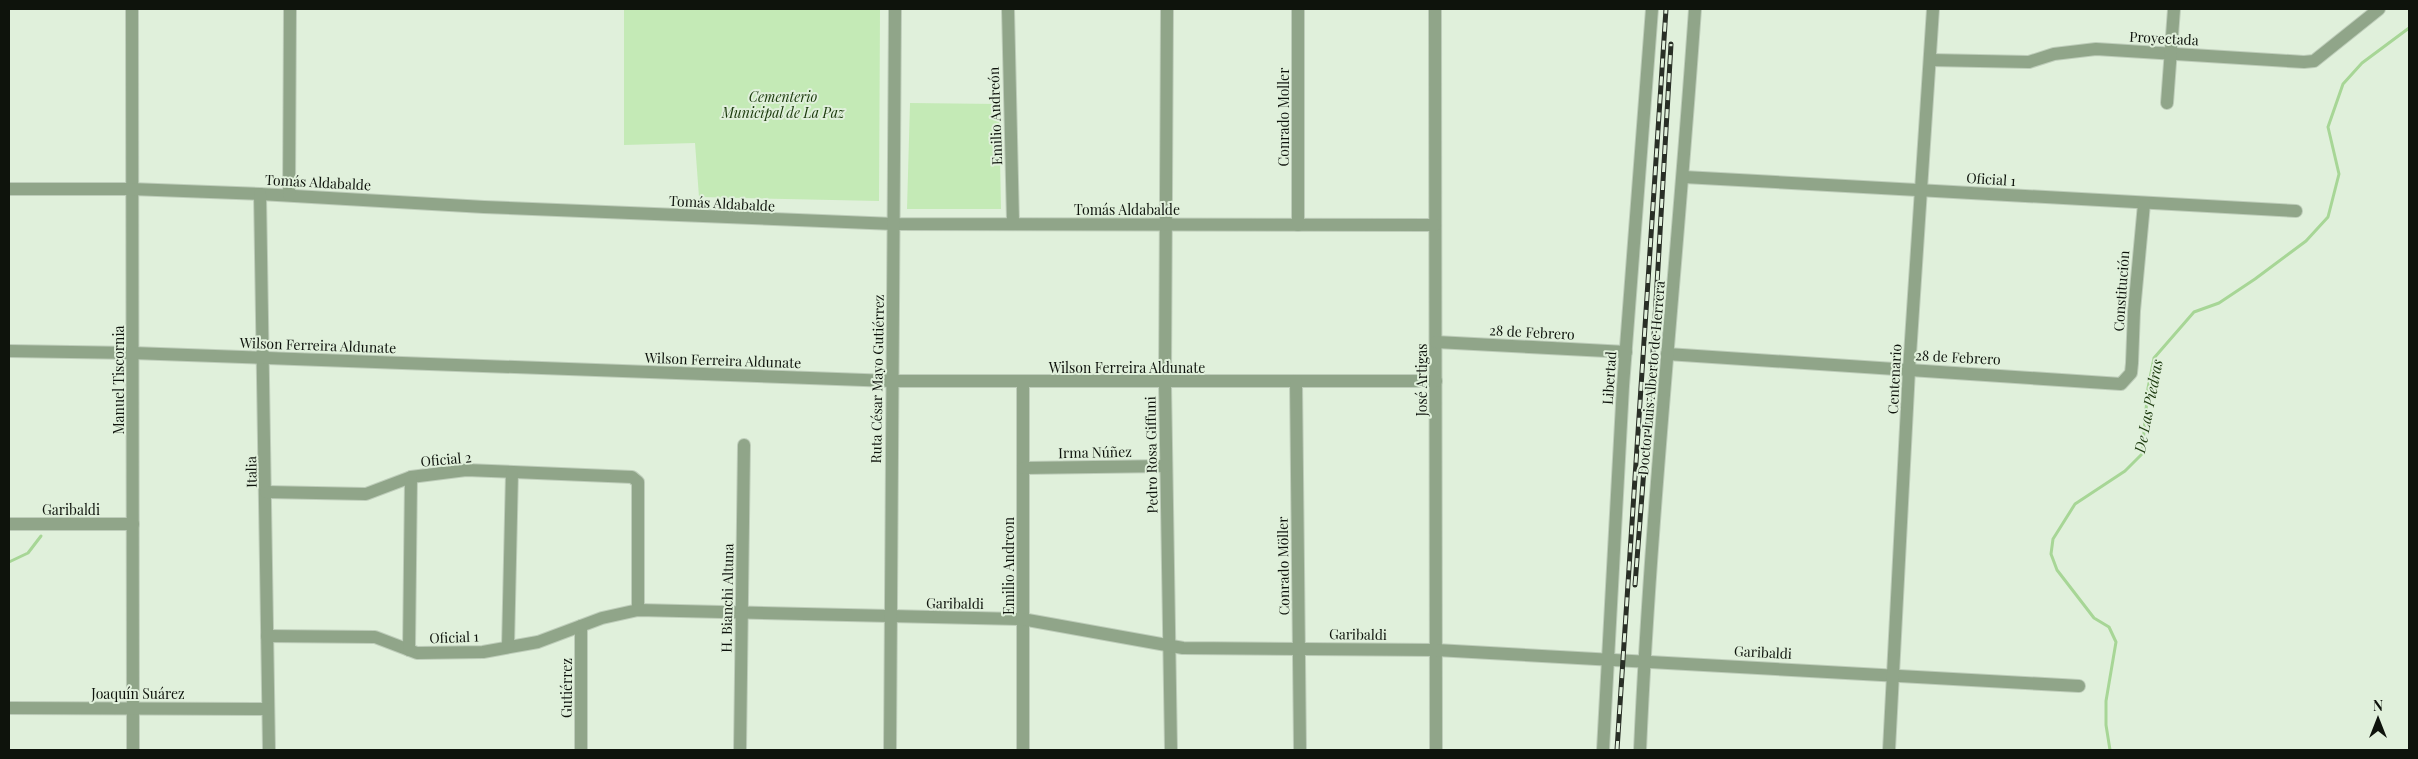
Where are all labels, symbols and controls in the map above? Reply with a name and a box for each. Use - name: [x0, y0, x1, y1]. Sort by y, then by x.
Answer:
- street label: Proyectada: [2129, 27, 2199, 49]
- street label: Emilio Andreón: [984, 66, 1006, 165]
- street label: Conrado Moller: [1274, 67, 1293, 166]
- park label: Cementerio Municipal de La Paz: [721, 87, 845, 122]
- street label: Oficial 1: [1966, 168, 2016, 190]
- street label: Tomás Aldabalde: [264, 170, 372, 194]
- street label: Tomás Aldabalde: [668, 191, 776, 215]
- street label: Tomás Aldabalde: [1074, 200, 1180, 219]
- street label: Constitución: [2109, 249, 2133, 332]
- street label: Doctor Luis Alberto de Herrera: [1633, 280, 1669, 476]
- street label: Ruta César Mayo Gutiérrez: [866, 294, 888, 464]
- street label: 28 de Febrero: [1489, 320, 1575, 344]
- street label: Manuel Tiscornia: [109, 325, 128, 435]
- street label: Wilson Ferreira Aldunate: [238, 333, 397, 357]
- street label: Centenario: [1883, 343, 1905, 415]
- street label: José Artigas: [1412, 344, 1431, 417]
- street label: 28 de Febrero: [1915, 345, 2001, 369]
- street label: Wilson Ferreira Aldunate: [643, 348, 802, 372]
- street label: Libertad: [1598, 351, 1620, 405]
- water label: De Las Piedras: [2129, 357, 2167, 455]
- street label: Wilson Ferreira Aldunate: [1048, 358, 1205, 377]
- street label: Pedro Rosa Giffuni: [1140, 396, 1162, 514]
- street label: Irma Núñez: [1058, 442, 1132, 462]
- street label: Oficial 2: [420, 447, 473, 471]
- street label: Italia: [241, 456, 261, 488]
- street label: Garibaldi: [42, 500, 100, 519]
- street label: Emilio Andreon: [999, 516, 1018, 615]
- street label: Conrado Möller: [1273, 516, 1293, 616]
- street label: H. Bianchi Altuna: [717, 543, 737, 653]
- street label: Garibaldi: [926, 593, 984, 613]
- street label: Garibaldi: [1329, 624, 1387, 644]
- street label: Oficial 1: [429, 627, 479, 647]
- street label: Garibaldi: [1734, 641, 1792, 663]
- street label: Gutiérrez: [557, 658, 576, 718]
- street label: Joaquín Suárez: [90, 684, 185, 703]
- north arrow: [2353, 694, 2403, 744]
- text: N: [2373, 696, 2383, 715]

